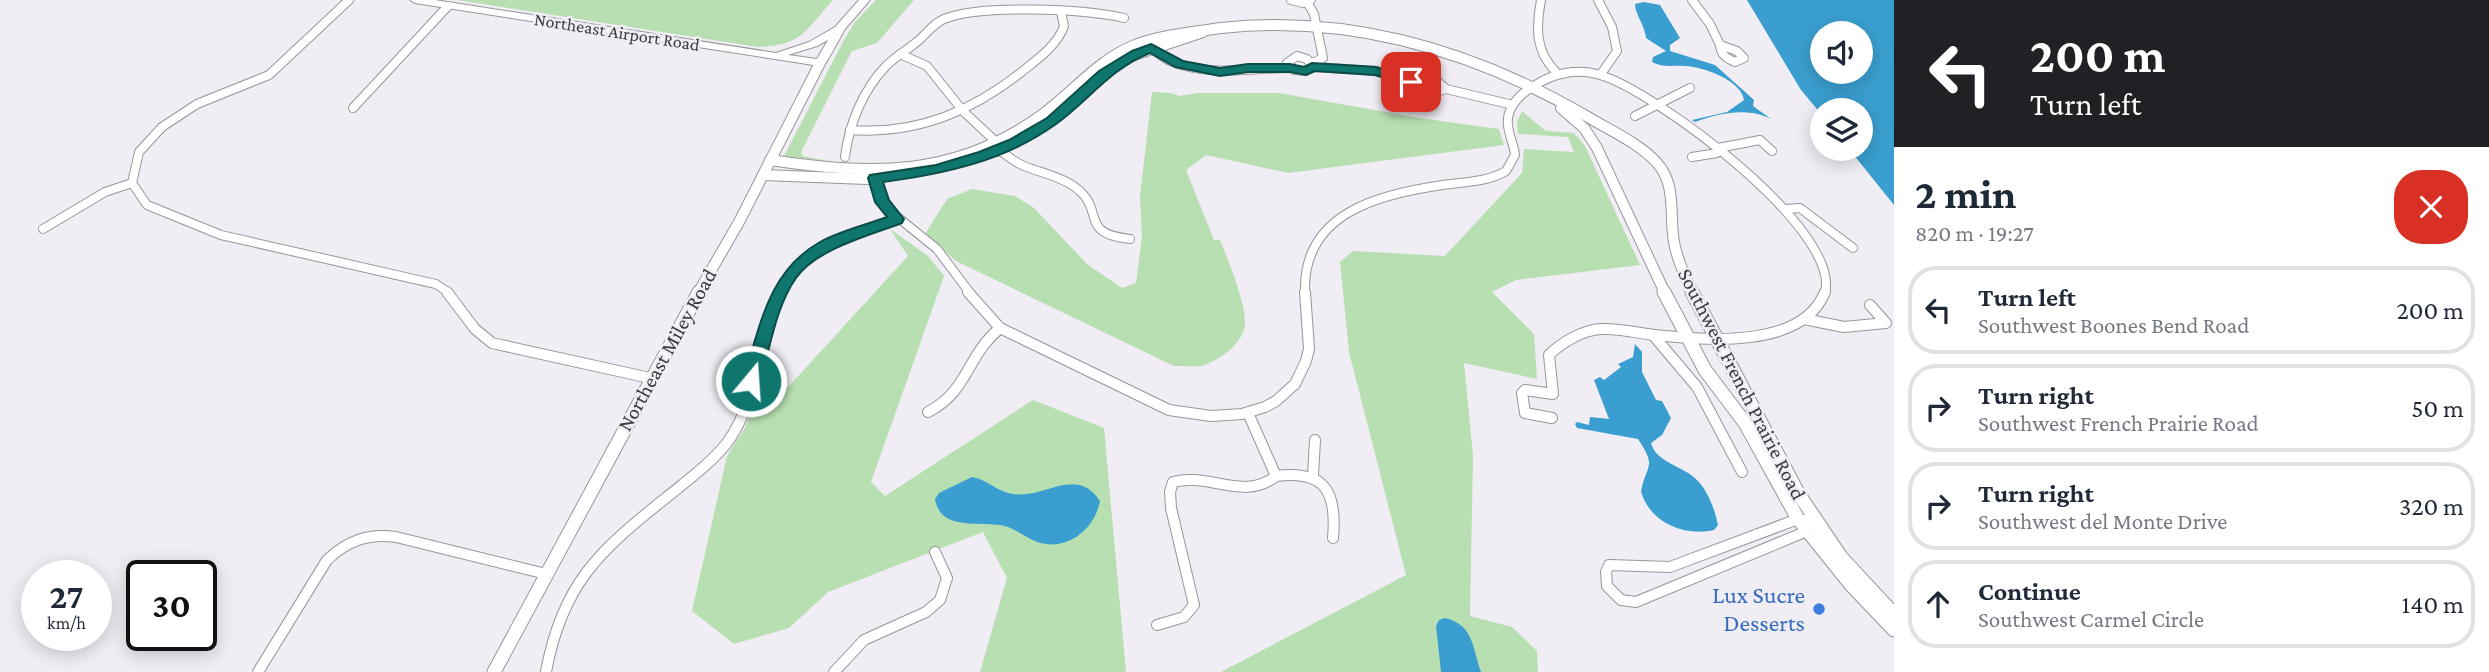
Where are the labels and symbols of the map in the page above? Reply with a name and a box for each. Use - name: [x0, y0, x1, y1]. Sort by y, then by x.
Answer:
- street label: Northeast Airport Road: [533, 9, 702, 55]
- pin: [1381, 52, 1441, 112]
- street label: Southwest French Prairie Road: [1673, 264, 1811, 504]
- street label: Northeast Miley Road: [612, 265, 722, 435]
- position arrow: [714, 344, 788, 418]
- speed limit sign: 30: [126, 560, 217, 651]
- place label: Lux Sucre Desserts: [1712, 581, 1805, 636]
- marker: Lux Sucre Desserts: [1811, 601, 1827, 617]

